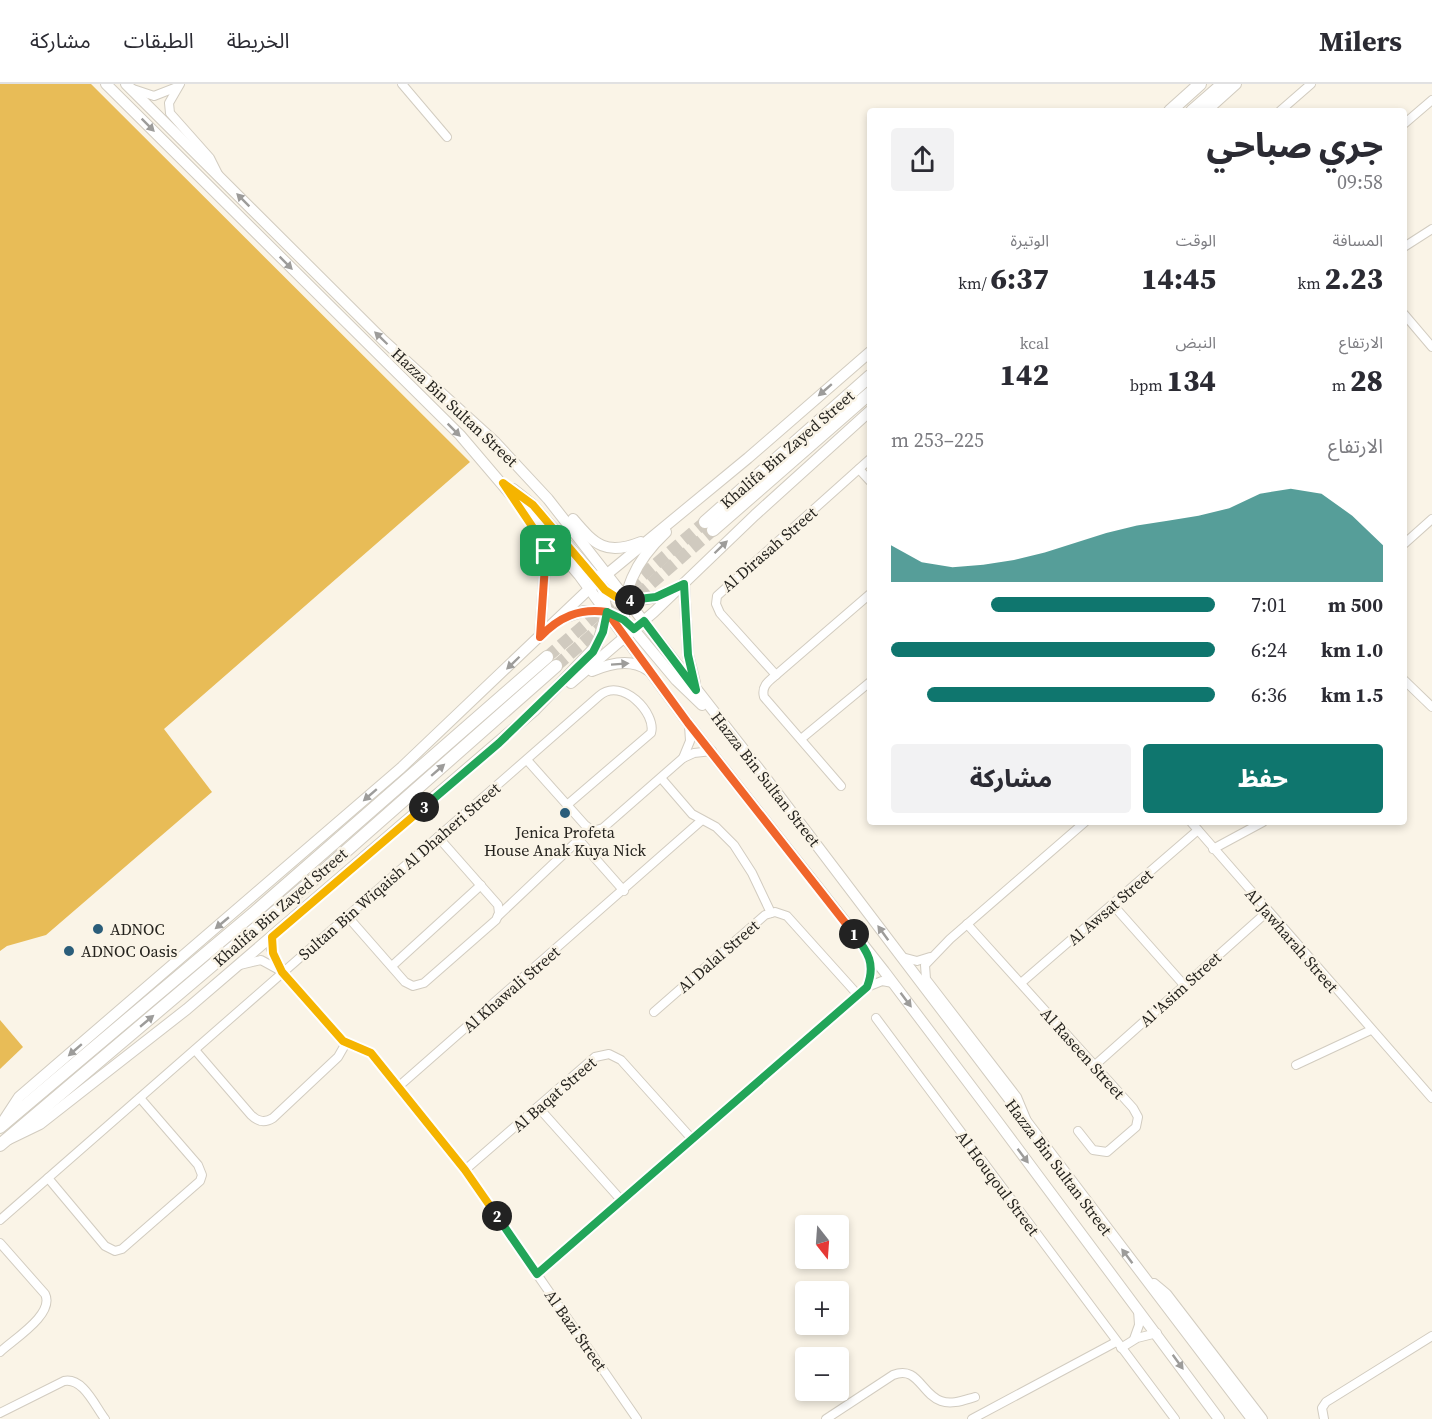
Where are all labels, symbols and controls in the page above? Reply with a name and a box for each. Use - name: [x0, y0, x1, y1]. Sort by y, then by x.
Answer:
- text: Milers: [1319, 22, 1402, 60]
- text: مشاركة: [30, 26, 91, 55]
- text: الطبقات: [124, 26, 194, 55]
- text: الخريطة: [227, 26, 290, 55]
- one-way arrow: [140, 118, 154, 132]
- text: جري صباحي: [1206, 123, 1383, 168]
- button: share: [891, 128, 954, 191]
- text: 09:58: [1337, 168, 1383, 196]
- one-way arrow: [236, 194, 250, 208]
- text: الوتيرة: [1011, 229, 1049, 251]
- text: الوقت: [1176, 229, 1216, 251]
- text: المسافة: [1333, 229, 1383, 251]
- one-way arrow: [278, 255, 292, 269]
- text: 6:37: [990, 258, 1049, 299]
- text: 14:45: [1141, 258, 1216, 299]
- text: 2.23: [1324, 258, 1383, 299]
- text: /km: [958, 272, 990, 294]
- text: km: [1298, 272, 1324, 294]
- text: النبض: [1175, 331, 1216, 353]
- text: الارتفاع: [1339, 331, 1383, 353]
- one-way arrow: [374, 332, 389, 345]
- text: kcal: [1020, 332, 1049, 354]
- street label: Hazza Bin Sultan Street: [387, 343, 524, 472]
- text: 142: [999, 354, 1049, 395]
- text: 134: [1166, 360, 1216, 401]
- text: 28: [1350, 360, 1383, 401]
- text: bpm: [1130, 374, 1166, 396]
- text: m: [1332, 374, 1350, 396]
- one-way arrow: [818, 383, 833, 397]
- street label: Khalifa Bin Zayed Street: [715, 384, 859, 513]
- one-way arrow: [447, 422, 461, 436]
- text: 225–253 m: [891, 426, 984, 454]
- text: الارتفاع: [1328, 432, 1383, 460]
- street label: Al Dirasah Street: [717, 501, 822, 597]
- pin: [520, 525, 571, 576]
- icon: arrive: [529, 534, 562, 567]
- one-way arrow: [714, 540, 729, 554]
- pin: 4: [615, 585, 645, 615]
- text: 4: [626, 589, 634, 611]
- text: 7:01: [1251, 591, 1287, 619]
- text: 500 m: [1328, 591, 1383, 619]
- text: 6:24: [1251, 636, 1287, 664]
- text: 1.0 km: [1321, 636, 1383, 664]
- one-way arrow: [506, 656, 521, 669]
- one-way arrow: [611, 659, 630, 668]
- text: 6:36: [1251, 681, 1287, 709]
- text: 1.5 km: [1321, 681, 1383, 709]
- street label: Hazza Bin Sultan Street: [706, 707, 826, 852]
- button: مشاركة: [891, 744, 1131, 813]
- button: حفظ: [1143, 744, 1383, 813]
- one-way arrow: [430, 764, 445, 777]
- street label: Sultan Bin Wiqaish Al Dhaheri Street: [293, 777, 505, 965]
- one-way arrow: [363, 788, 378, 801]
- pin: 3: [409, 792, 439, 822]
- text: 3: [420, 796, 428, 818]
- marker: Jenica Profeta House Anak Kuya Nick: [558, 806, 572, 820]
- place label: Jenica Profeta House Anak Kuya Nick: [484, 821, 646, 861]
- street label: Khalifa Bin Zayed Street: [208, 842, 352, 971]
- street label: Al Awsat Street: [1063, 863, 1158, 950]
- street label: Al Jawharah Street: [1241, 883, 1344, 997]
- street label: Al Dalal Street: [673, 914, 764, 998]
- one-way arrow: [215, 916, 230, 929]
- place label: ADNOC: [110, 918, 165, 940]
- pin: 1: [839, 919, 869, 949]
- marker: ADNOC: [91, 922, 105, 936]
- text: 1: [850, 923, 858, 945]
- one-way arrow: [877, 925, 889, 941]
- place label: ADNOC Oasis: [81, 940, 177, 962]
- street label: Al Khawali Street: [458, 940, 565, 1037]
- marker: ADNOC Oasis: [62, 944, 76, 958]
- street label: Al 'Asim Street: [1135, 946, 1226, 1031]
- one-way arrow: [899, 992, 912, 1008]
- street label: Al Raseen Street: [1036, 1003, 1130, 1104]
- one-way arrow: [139, 1014, 155, 1027]
- one-way arrow: [67, 1043, 82, 1057]
- street label: Al Baqat Street: [507, 1051, 601, 1137]
- street label: Hazza Bin Sultan Street: [1000, 1094, 1118, 1240]
- street label: Al Houqoul Street: [951, 1126, 1045, 1241]
- one-way arrow: [1017, 1148, 1029, 1163]
- pin: 2: [482, 1201, 512, 1231]
- text: 2: [493, 1205, 501, 1227]
- north arrow: [795, 1215, 849, 1269]
- map controls: [795, 1215, 849, 1401]
- one-way arrow: [1121, 1248, 1133, 1264]
- button: +: [795, 1281, 849, 1335]
- street label: Al Bazi Street: [540, 1285, 613, 1376]
- button: −: [795, 1347, 849, 1401]
- one-way arrow: [1172, 1353, 1184, 1369]

